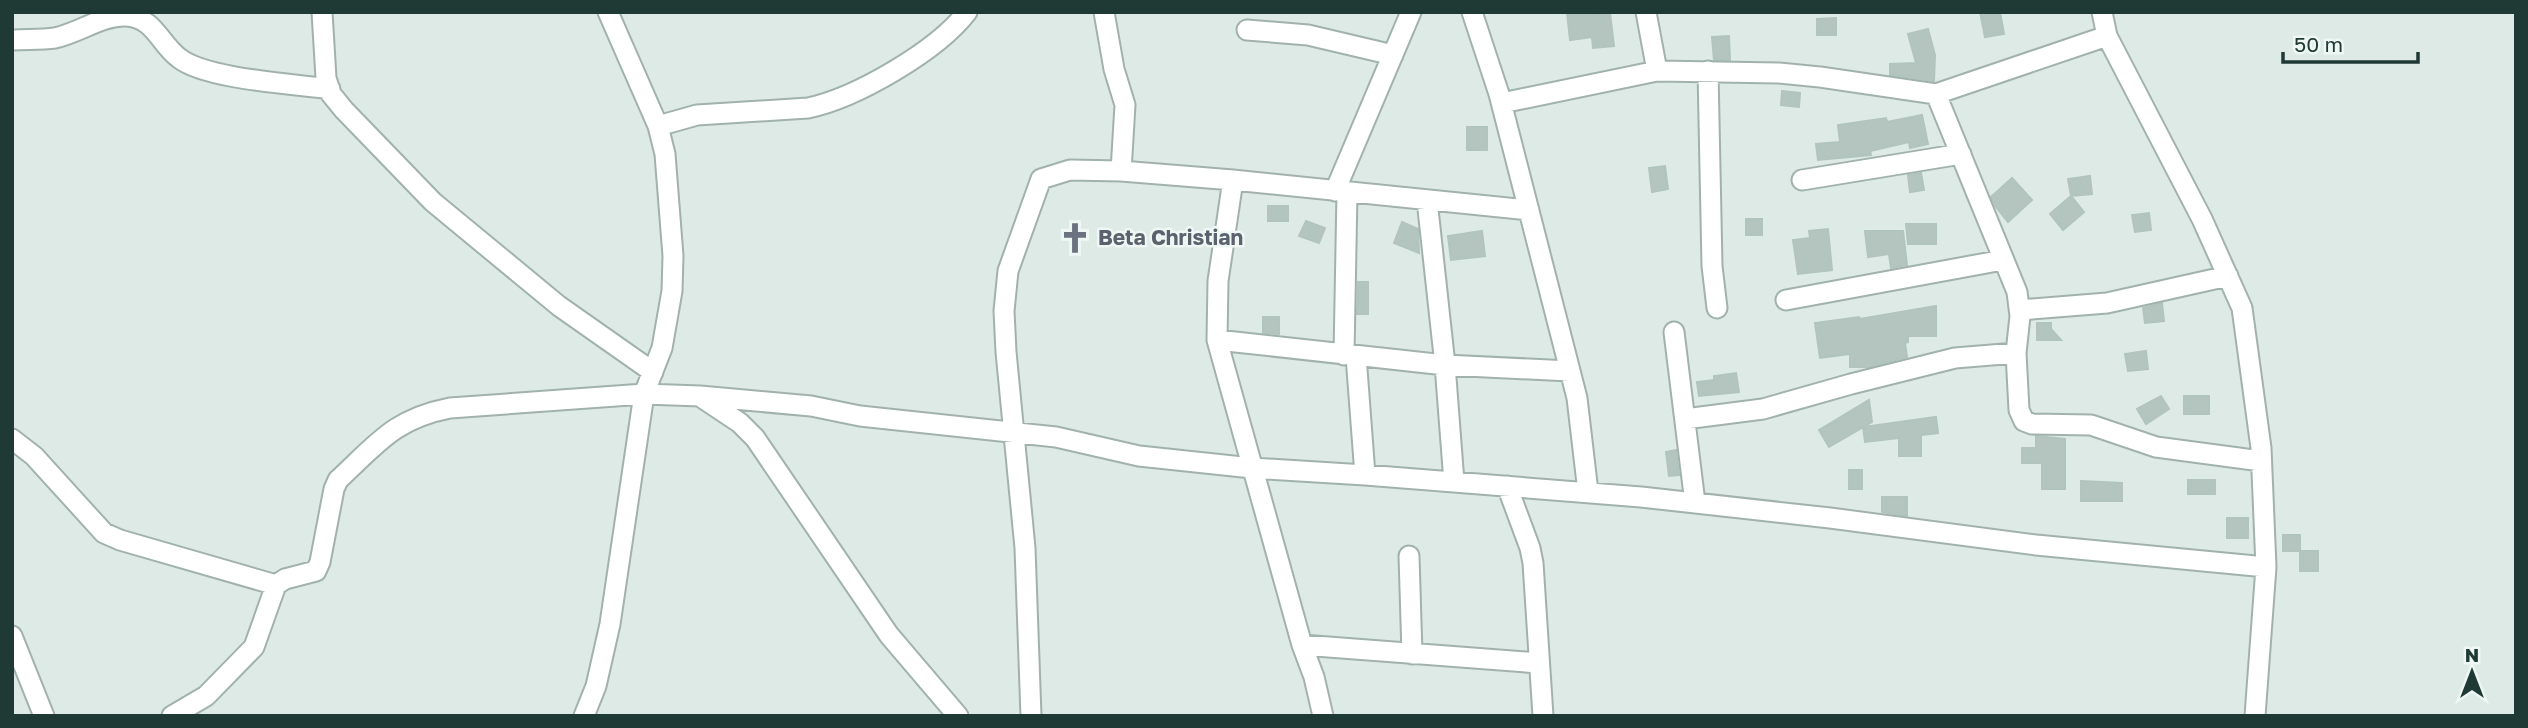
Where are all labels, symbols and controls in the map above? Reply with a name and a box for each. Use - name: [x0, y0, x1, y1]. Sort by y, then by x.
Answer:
- scale bar: [2283, 21, 2418, 65]
- text: 50 m: [2294, 31, 2343, 57]
- church icon: Beta Christian: [1058, 221, 1092, 255]
- place label: Beta Christian: [1098, 224, 1243, 250]
- north arrow: [2437, 637, 2507, 707]
- text: N: [2465, 643, 2479, 666]

